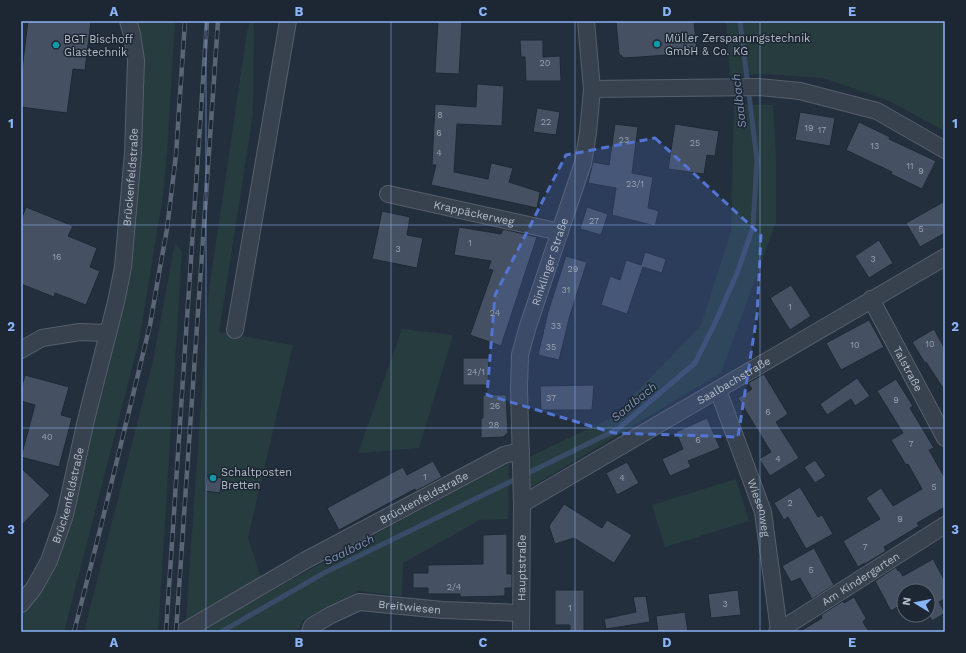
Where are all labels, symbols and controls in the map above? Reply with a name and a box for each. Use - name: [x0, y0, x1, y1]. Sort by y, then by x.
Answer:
- text: A: [110, 4, 119, 19]
- text: B: [295, 4, 304, 19]
- text: C: [479, 4, 488, 19]
- text: D: [662, 4, 672, 19]
- text: E: [848, 4, 856, 19]
- place label: Müller Zerspanungstechnik GmbH & Co. KG: [665, 32, 810, 58]
- place label: BGT Bischoff Glastechnik: [64, 33, 134, 59]
- marker: Müller Zerspanungstechnik GmbH & Co. KG: [652, 39, 662, 49]
- marker: BGT Bischoff Glastechnik: [51, 40, 61, 50]
- house number: 20: [540, 58, 551, 68]
- water label: Saalbach: [729, 73, 749, 129]
- house number: 8: [437, 110, 443, 120]
- text: 1: [8, 116, 14, 131]
- text: 1: [952, 116, 958, 131]
- house number: 22: [541, 117, 551, 127]
- house number: 19: [804, 123, 814, 133]
- house number: 17: [818, 125, 826, 135]
- street label: Brückenfeldstraße: [121, 128, 141, 227]
- house number: 6: [436, 128, 442, 138]
- house number: 23: [619, 135, 629, 145]
- house number: 25: [690, 138, 700, 148]
- house number: 13: [871, 141, 879, 151]
- house number: 4: [436, 148, 442, 158]
- house number: 11: [906, 161, 914, 171]
- house number: 9: [918, 166, 924, 176]
- house number: 23/1: [626, 179, 644, 189]
- street label: Krappäckerweg: [432, 198, 515, 229]
- street label: Rinklinger Straße: [529, 216, 571, 308]
- house number: 27: [589, 216, 599, 226]
- house number: 5: [918, 224, 924, 234]
- house number: 1: [468, 238, 472, 248]
- house number: 3: [395, 244, 401, 254]
- house number: 16: [53, 252, 61, 262]
- house number: 3: [870, 254, 876, 264]
- house number: 29: [568, 264, 578, 274]
- house number: 31: [562, 285, 570, 295]
- house number: 1: [788, 302, 792, 312]
- house number: 24: [490, 308, 501, 318]
- text: 2: [7, 319, 15, 334]
- text: 2: [951, 319, 959, 334]
- house number: 33: [551, 321, 561, 331]
- house number: 10: [925, 339, 935, 349]
- house number: 10: [850, 340, 860, 350]
- house number: 35: [546, 342, 556, 352]
- street label: Talstraße: [890, 344, 925, 394]
- street label: Saalbachstraße: [695, 354, 773, 407]
- house number: 24/1: [467, 367, 485, 377]
- water label: Saalbach: [608, 379, 660, 425]
- house number: 37: [546, 393, 556, 403]
- house number: 9: [893, 395, 899, 405]
- house number: 26: [490, 401, 500, 411]
- house number: 6: [765, 407, 771, 417]
- house number: 28: [489, 420, 499, 430]
- house number: 40: [41, 432, 53, 442]
- house number: 6: [695, 435, 701, 445]
- house number: 7: [908, 439, 914, 449]
- street label: Brückenfeldstraße: [50, 446, 87, 545]
- house number: 4: [775, 454, 781, 464]
- place label: Schaltposten Bretten: [221, 466, 292, 492]
- street label: Brückenfeldstraße: [377, 469, 471, 527]
- house number: 1: [423, 472, 427, 482]
- marker: Schaltposten Bretten: [208, 473, 218, 483]
- house number: 4: [619, 473, 625, 483]
- street label: Wiesenweg: [744, 477, 772, 538]
- house number: 5: [931, 482, 937, 492]
- house number: 2: [787, 498, 793, 508]
- house number: 9: [897, 514, 903, 524]
- text: 3: [7, 522, 15, 537]
- text: 3: [951, 522, 959, 537]
- water label: Saalbach: [321, 532, 377, 568]
- street label: Hauptstraße: [515, 535, 529, 601]
- house number: 7: [862, 542, 868, 552]
- street label: Am Kindergarten: [819, 550, 902, 609]
- house number: 5: [808, 565, 814, 575]
- house number: 2/4: [447, 582, 462, 592]
- north arrow: [896, 583, 936, 623]
- text: N: [900, 596, 914, 606]
- street label: Breitwiesen: [378, 598, 441, 617]
- house number: 3: [722, 599, 728, 609]
- house number: 1: [568, 603, 572, 613]
- text: A: [110, 635, 119, 650]
- text: B: [295, 635, 304, 650]
- text: C: [479, 635, 488, 650]
- text: D: [662, 635, 672, 650]
- text: E: [848, 635, 856, 650]

